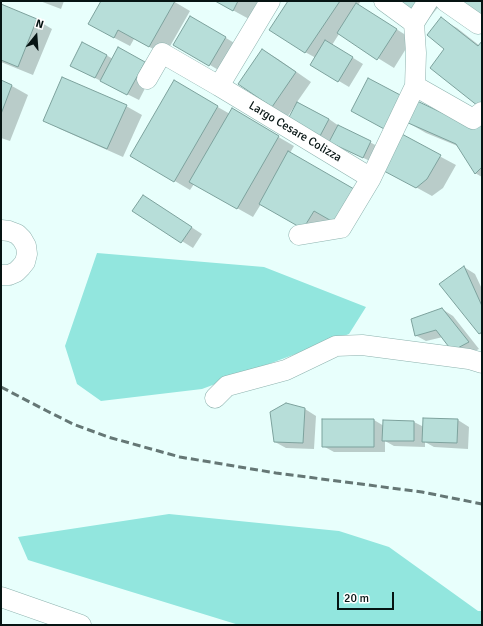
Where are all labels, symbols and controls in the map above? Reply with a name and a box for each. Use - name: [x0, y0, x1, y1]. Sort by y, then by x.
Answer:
- north arrow: [16, 16, 56, 56]
- text: N: [34, 17, 45, 31]
- street label: Largo Cesare Colizza: [246, 99, 344, 165]
- scale bar: [339, 584, 396, 610]
- text: 20 m: [344, 591, 369, 606]

